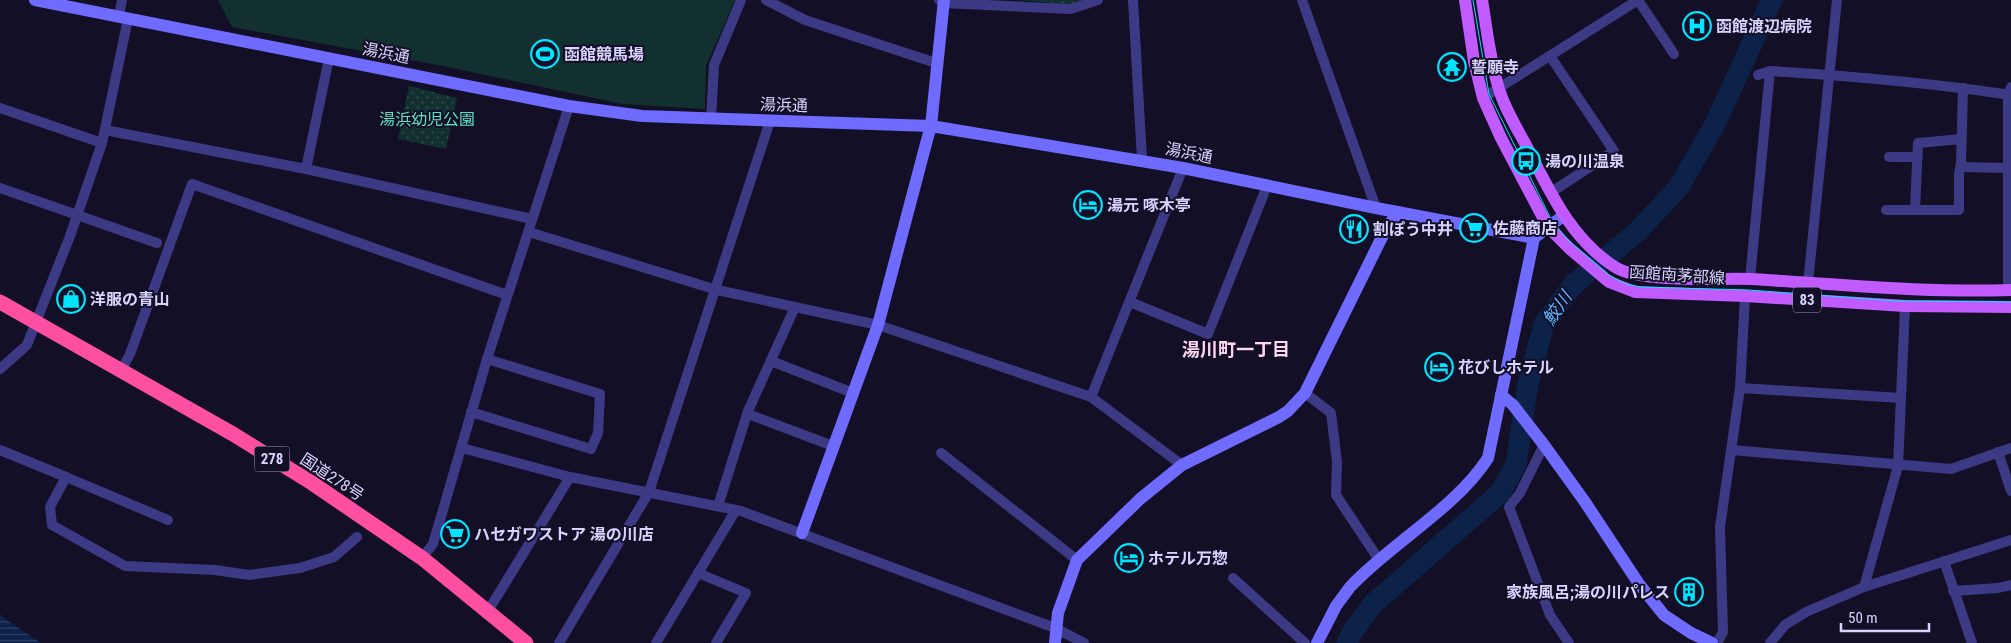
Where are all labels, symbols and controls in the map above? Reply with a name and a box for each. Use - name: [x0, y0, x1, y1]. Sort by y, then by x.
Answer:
- hospital icon: 函館渡辺病院: [1682, 11, 1712, 41]
- place label: 函館渡辺病院: [1716, 17, 1812, 36]
- street label: 湯浜通: [361, 39, 411, 67]
- sports icon: 函館競馬場: [530, 39, 560, 69]
- place label: 函館競馬場: [564, 45, 644, 64]
- temple icon: 誓願寺: [1437, 52, 1467, 82]
- place label: 誓願寺: [1471, 58, 1519, 77]
- street label: 湯浜通: [760, 95, 808, 115]
- park label: 湯浜幼児公園: [379, 110, 475, 129]
- street label: 湯浜通: [1164, 139, 1214, 167]
- bus stop icon: 湯の川温泉: [1511, 146, 1541, 176]
- place label: 湯の川温泉: [1545, 152, 1625, 171]
- hotel icon: 湯元 啄木亭: [1073, 190, 1103, 220]
- place label: 湯元 啄木亭: [1107, 196, 1191, 215]
- supermarket icon: 佐藤商店: [1459, 213, 1489, 243]
- restaurant icon: 割ぽう中井: [1339, 214, 1369, 244]
- place label: 佐藤商店: [1492, 219, 1557, 238]
- place label: 割ぽう中井: [1373, 220, 1453, 239]
- street label: 函館南茅部線: [1628, 262, 1726, 288]
- shop icon: 洋服の青山: [56, 284, 86, 314]
- water label: 鮫川: [1538, 286, 1577, 329]
- road number: 83: [1793, 288, 1821, 312]
- place label: 洋服の青山: [90, 290, 170, 309]
- district label: 湯川町一丁目: [1182, 339, 1290, 360]
- hotel icon: 花びしホテル: [1424, 352, 1454, 382]
- place label: 花びしホテル: [1458, 358, 1554, 377]
- road number: 278: [254, 446, 290, 472]
- street label: 国道278号: [297, 450, 367, 504]
- supermarket icon: ハセガワストア 湯の川店: [440, 519, 470, 549]
- place label: ハセガワストア 湯の川店: [474, 525, 654, 544]
- hotel icon: ホテル万惣: [1114, 543, 1144, 573]
- place label: ホテル万惣: [1148, 549, 1228, 568]
- building icon: 家族風呂;湯の川パレス: [1674, 577, 1704, 607]
- place label: 家族風呂;湯の川パレス: [1506, 583, 1670, 602]
- scale bar: [1841, 600, 1928, 632]
- text: 50 m: [1848, 609, 1878, 627]

